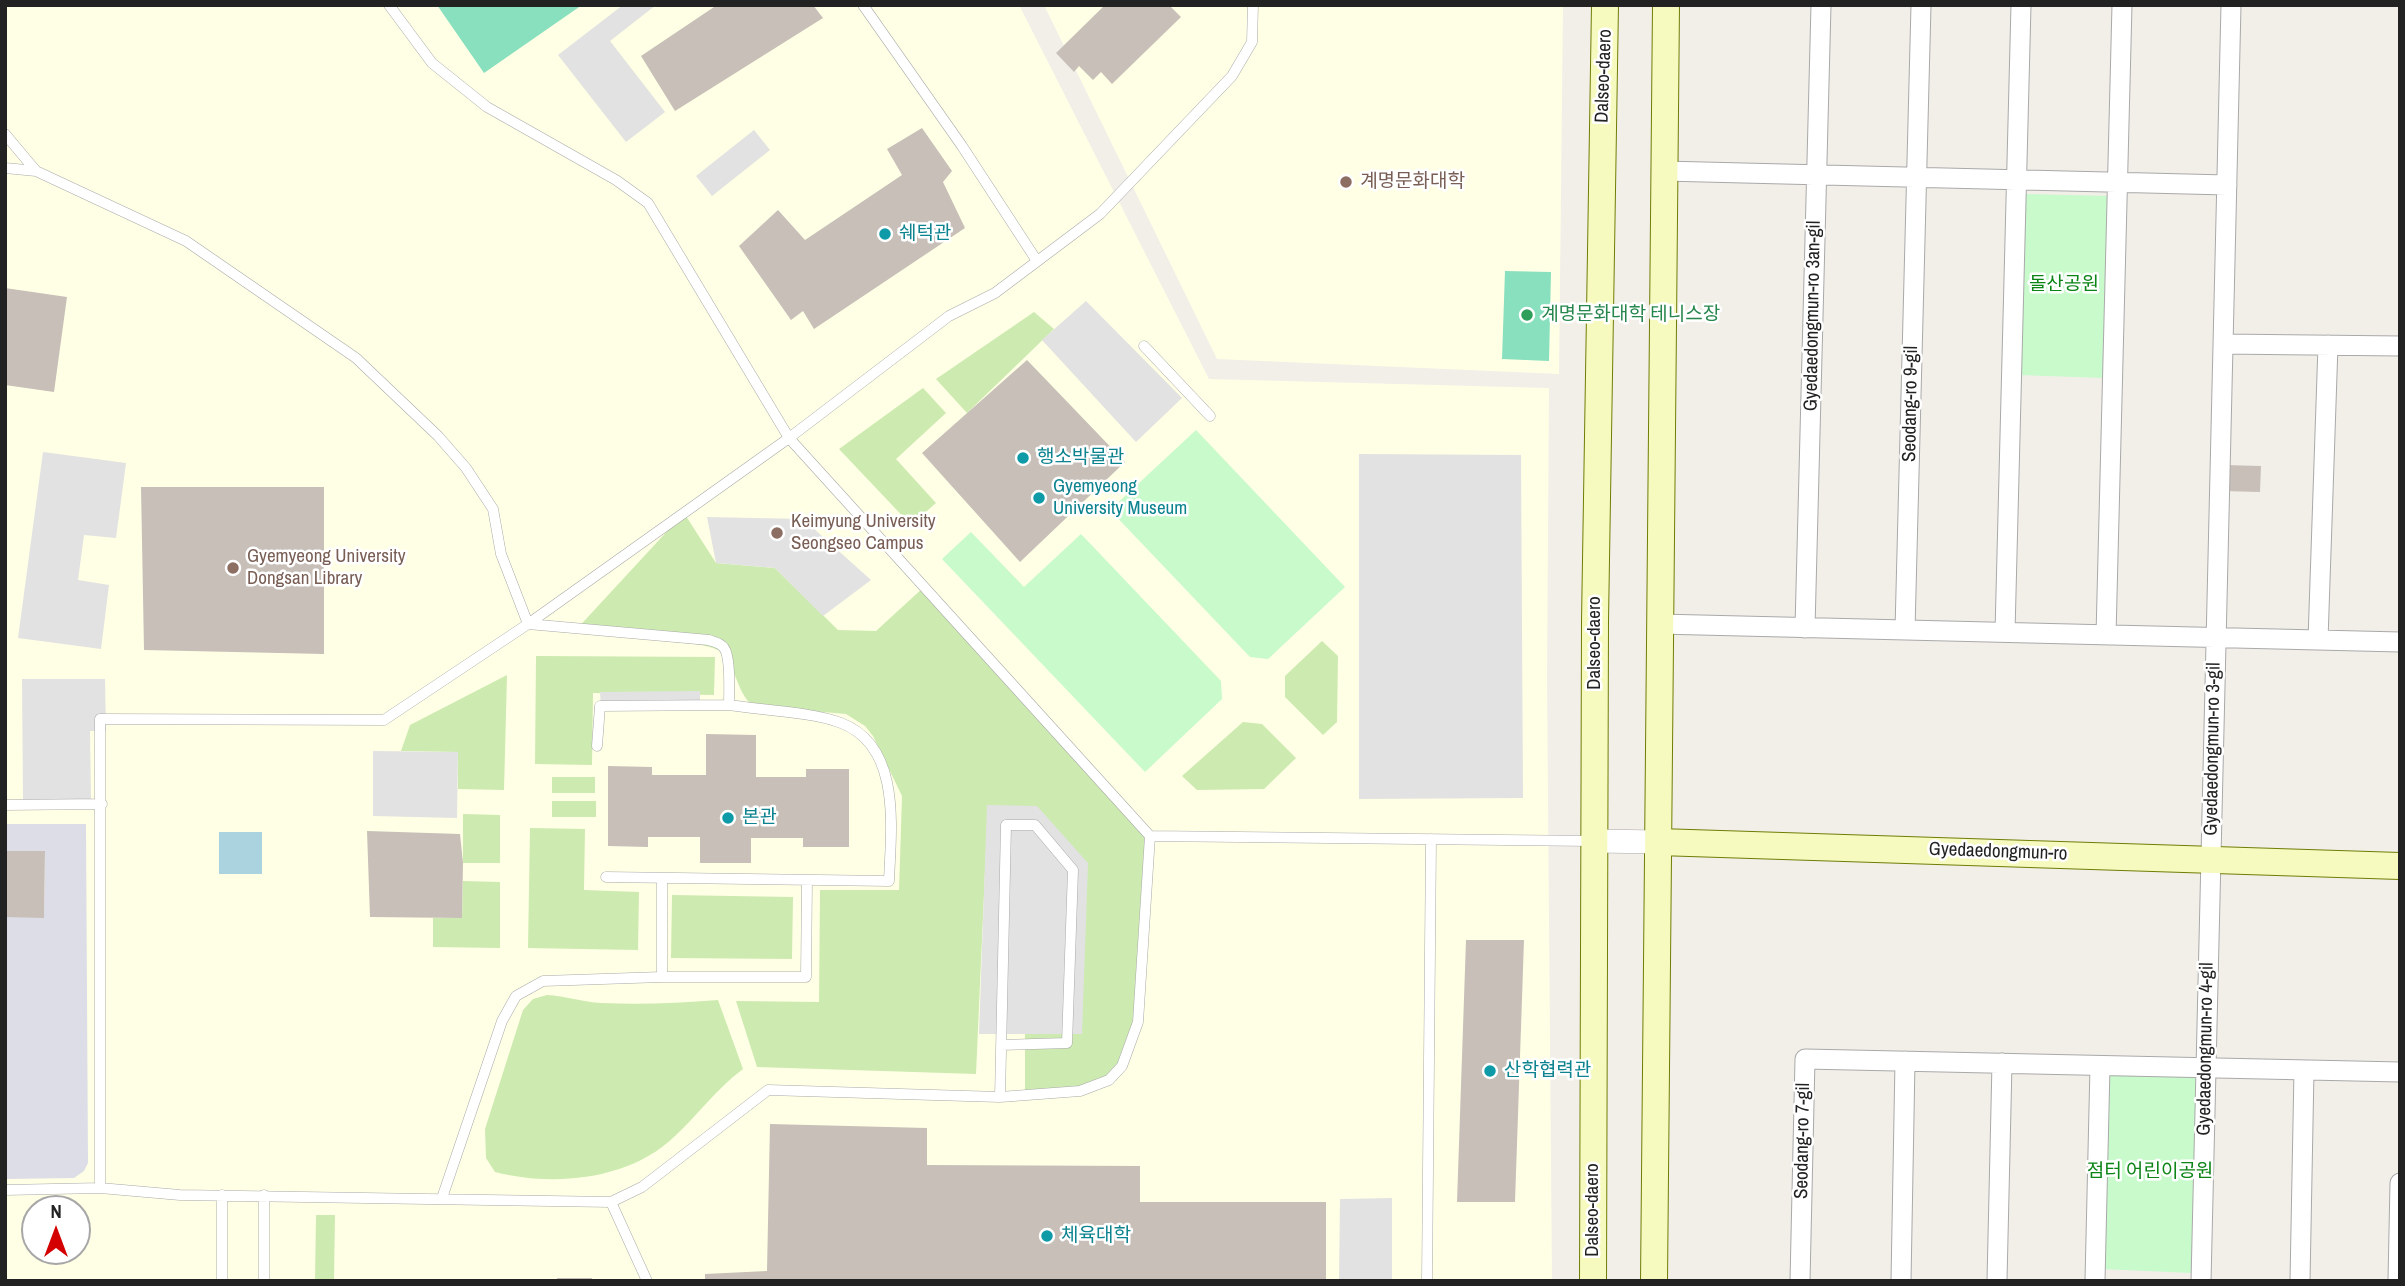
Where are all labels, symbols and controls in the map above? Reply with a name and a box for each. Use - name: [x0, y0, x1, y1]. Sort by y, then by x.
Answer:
- street label: Dalseo-daero: [1591, 29, 1617, 123]
- place label: 계명문화대학: [1360, 171, 1465, 193]
- marker: 계명문화대학: [1338, 174, 1354, 190]
- street label: Gyedaedongmun-ro 3an-gil: [1800, 221, 1826, 411]
- place label: 쉐턱관: [899, 223, 951, 245]
- marker: 쉐턱관: [877, 226, 893, 242]
- park label: 돌산공원: [2029, 274, 2099, 296]
- place label: 계명문화대학 테니스장: [1541, 304, 1720, 326]
- marker: 계명문화대학 테니스장: [1519, 307, 1535, 323]
- street label: Seodang-ro 9-gil: [1899, 346, 1923, 462]
- place label: 행소박물관: [1037, 447, 1124, 469]
- marker: 행소박물관: [1015, 450, 1031, 466]
- place label: Gyemyeong University Museum: [1053, 476, 1187, 520]
- marker: Gyemyeong University Museum: [1031, 490, 1047, 506]
- place label: Keimyung University Seongseo Campus: [791, 511, 936, 555]
- marker: Keimyung University Seongseo Campus: [769, 525, 785, 541]
- place label: Gyemyeong University Dongsan Library: [247, 546, 405, 590]
- marker: Gyemyeong University Dongsan Library: [225, 560, 241, 576]
- street label: Dalseo-daero: [1584, 596, 1606, 690]
- street label: Gyedaedongmun-ro 3-gil: [2200, 662, 2226, 836]
- place label: 본관: [742, 807, 777, 829]
- marker: 본관: [720, 810, 736, 826]
- street label: Gyedaedongmun-ro: [1928, 838, 2068, 866]
- street label: Gyedaedongmun-ro 4-gil: [2193, 962, 2219, 1136]
- place label: 산학협력관: [1504, 1060, 1591, 1082]
- marker: 산학협력관: [1482, 1063, 1498, 1079]
- street label: Seodang-ro 7-gil: [1791, 1083, 1815, 1199]
- park label: 점터 어린이공원: [2087, 1161, 2213, 1183]
- street label: Dalseo-daero: [1582, 1163, 1604, 1257]
- north arrow: [21, 1195, 91, 1265]
- text: N: [50, 1198, 62, 1224]
- place label: 체육대학: [1061, 1225, 1131, 1247]
- marker: 체육대학: [1039, 1228, 1055, 1244]

